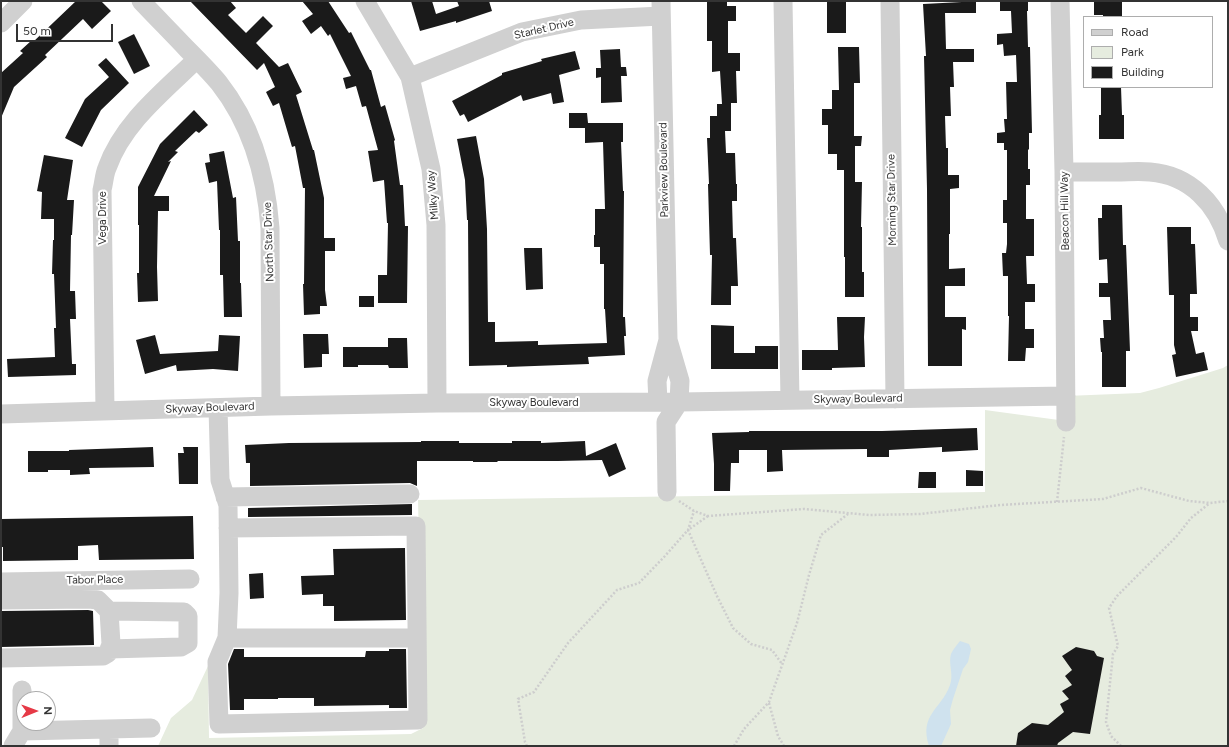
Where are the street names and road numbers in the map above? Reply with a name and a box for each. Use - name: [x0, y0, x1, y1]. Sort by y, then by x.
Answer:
- street label: Starlet Drive: [513, 16, 575, 42]
- street label: Parkview Boulevard: [657, 122, 671, 218]
- street label: Morning Star Drive: [885, 154, 899, 246]
- street label: Milky Way: [424, 170, 442, 220]
- street label: Beacon Hill Way: [1058, 171, 1072, 251]
- street label: Vega Drive: [96, 191, 110, 245]
- street label: North Star Drive: [261, 202, 277, 282]
- street label: Skyway Boulevard: [813, 392, 903, 406]
- street label: Skyway Boulevard: [489, 396, 579, 410]
- street label: Skyway Boulevard: [165, 400, 255, 416]
- street label: Tabor Place: [67, 573, 123, 587]

